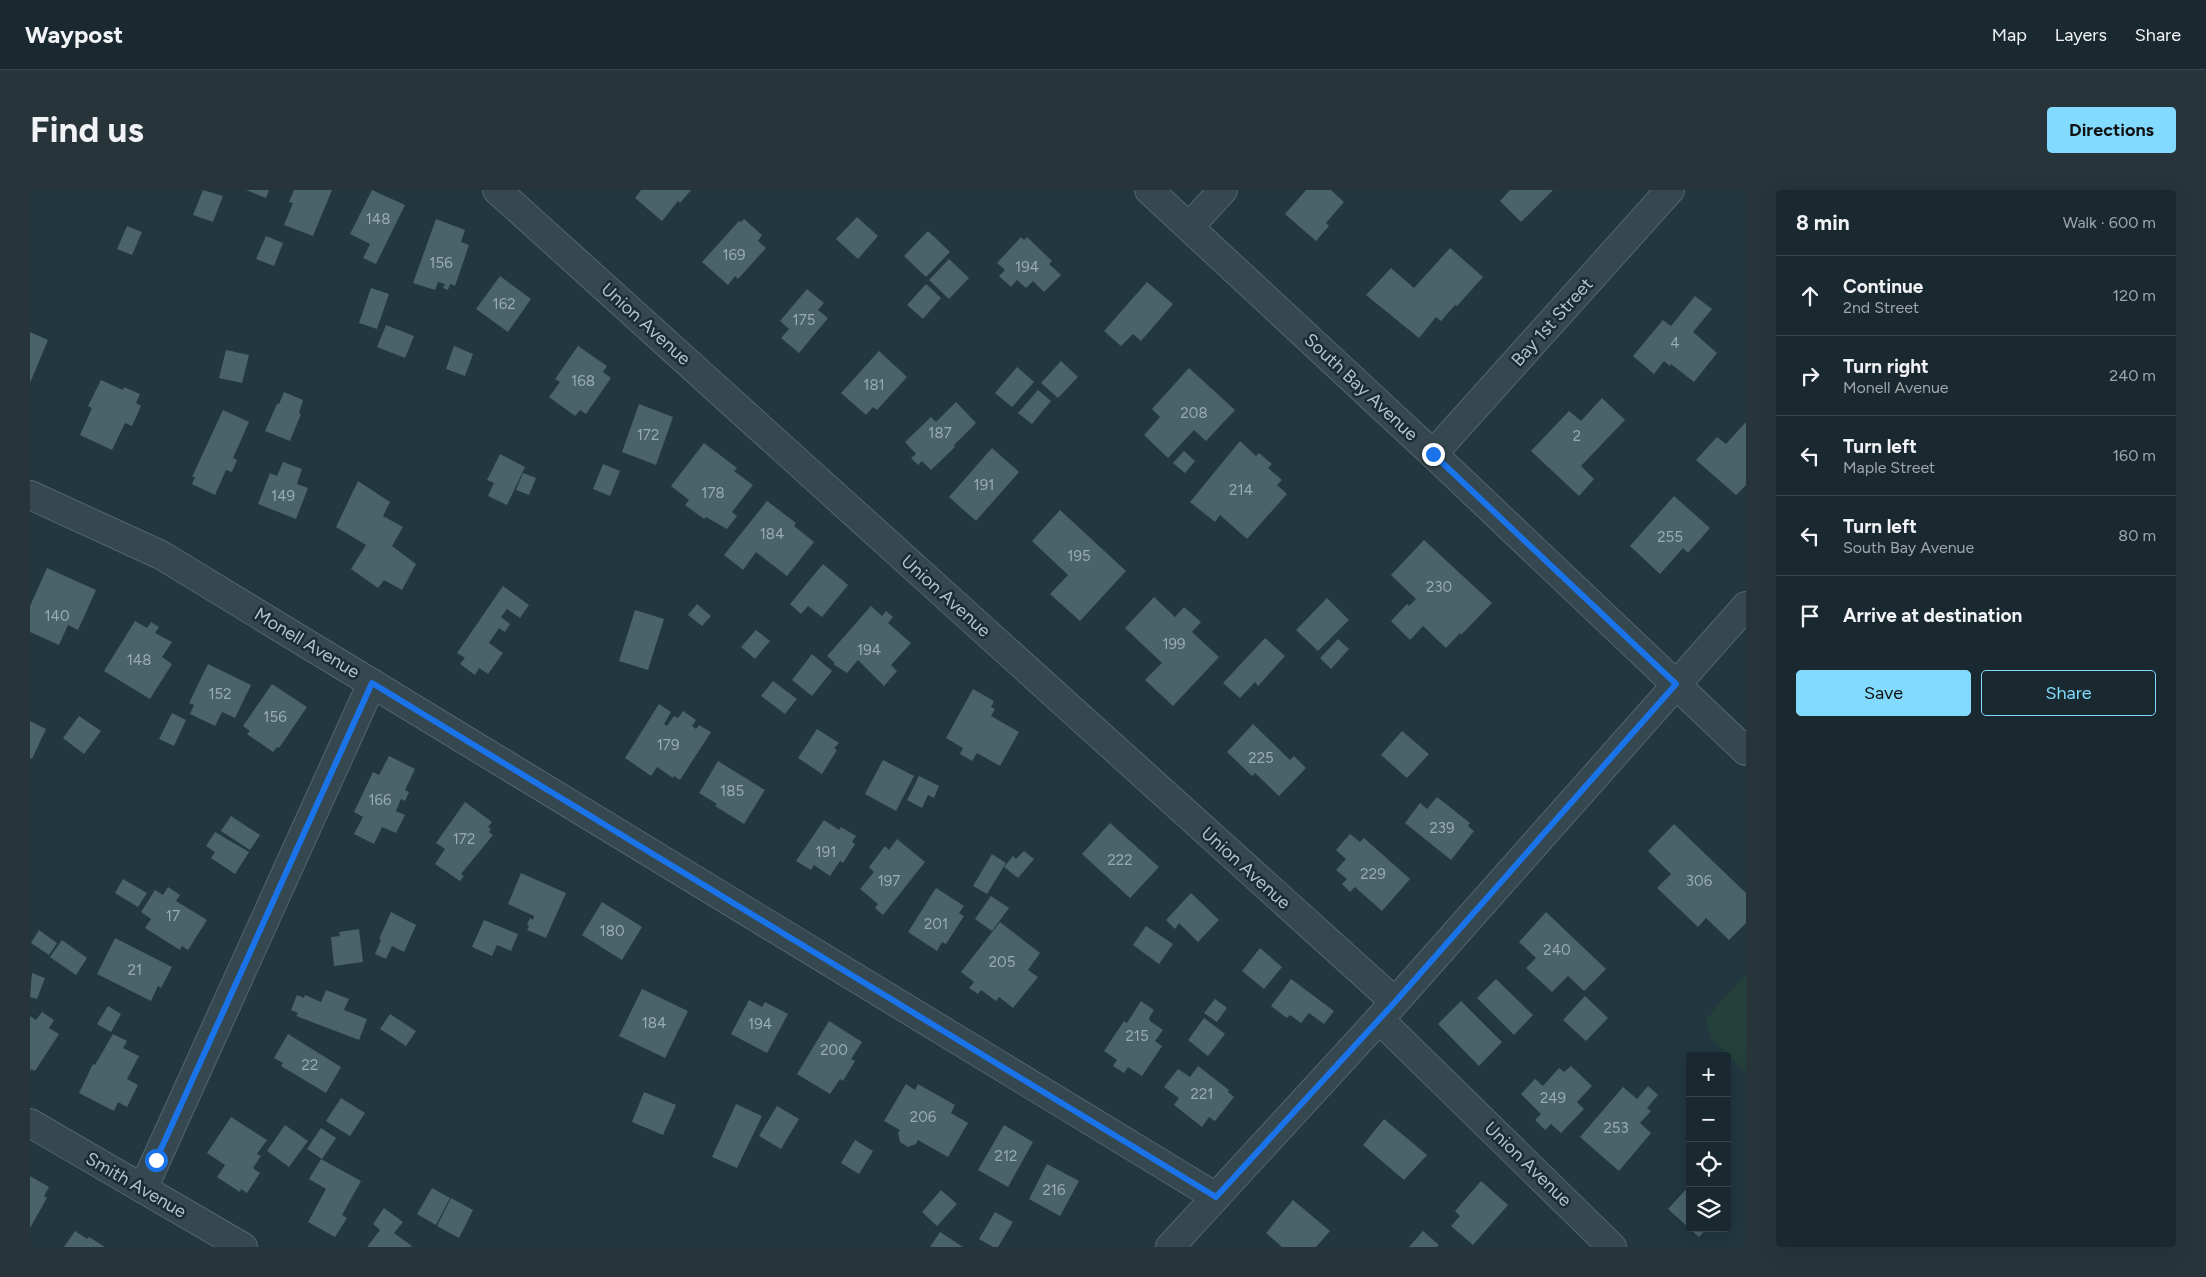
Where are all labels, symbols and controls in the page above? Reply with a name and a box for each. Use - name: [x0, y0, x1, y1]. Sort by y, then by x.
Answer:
- text: Waypost: [25, 20, 123, 49]
- text: Map: [1992, 24, 2027, 46]
- text: Layers: [2055, 24, 2107, 46]
- text: Share: [2135, 24, 2181, 46]
- button: Directions: [2047, 107, 2176, 153]
- text: Find us: [30, 109, 144, 151]
- house number: 148: [366, 210, 390, 228]
- text: 8 min: [1796, 210, 1850, 235]
- text: Walk · 600 m: [2063, 213, 2156, 232]
- house number: 169: [722, 246, 746, 264]
- house number: 156: [429, 254, 453, 272]
- house number: 194: [1015, 258, 1039, 276]
- street label: Bay 1st Street: [1507, 273, 1598, 371]
- text: Continue: [1843, 275, 1923, 298]
- street label: Union Avenue: [597, 278, 695, 370]
- icon: ahead: [1796, 282, 1824, 310]
- text: 120 m: [2113, 286, 2156, 305]
- house number: 162: [492, 295, 516, 313]
- text: 2nd Street: [1843, 298, 1919, 317]
- house number: 175: [793, 311, 815, 329]
- street label: South Bay Avenue: [1300, 329, 1423, 446]
- house number: 4: [1670, 334, 1680, 352]
- text: Turn right: [1843, 355, 1929, 378]
- icon: right: [1796, 362, 1824, 390]
- text: 240 m: [2109, 366, 2156, 385]
- house number: 168: [571, 372, 595, 390]
- house number: 181: [863, 376, 885, 394]
- text: Monell Avenue: [1843, 378, 1949, 397]
- house number: 208: [1180, 404, 1208, 422]
- house number: 187: [928, 424, 952, 442]
- house number: 172: [637, 426, 659, 444]
- house number: 2: [1573, 427, 1581, 445]
- text: Turn left: [1843, 435, 1917, 458]
- icon: left: [1796, 442, 1824, 470]
- route end: [1422, 443, 1445, 466]
- text: 160 m: [2113, 446, 2156, 465]
- text: Maple Street: [1843, 458, 1935, 477]
- house number: 191: [974, 476, 994, 494]
- house number: 214: [1229, 481, 1253, 499]
- house number: 178: [701, 484, 725, 502]
- house number: 149: [271, 487, 295, 505]
- text: Turn left: [1843, 515, 1917, 538]
- icon: left: [1796, 522, 1824, 550]
- house number: 184: [760, 525, 784, 543]
- text: 80 m: [2118, 526, 2156, 545]
- house number: 255: [1657, 528, 1683, 546]
- text: South Bay Avenue: [1843, 538, 1974, 557]
- house number: 195: [1067, 547, 1091, 565]
- street label: Union Avenue: [897, 550, 995, 642]
- house number: 230: [1426, 578, 1452, 596]
- icon: arrive: [1796, 602, 1824, 630]
- street label: Monell Avenue: [250, 603, 364, 683]
- text: Arrive at destination: [1843, 604, 2022, 627]
- house number: 140: [44, 607, 70, 625]
- house number: 199: [1162, 635, 1186, 653]
- house number: 194: [857, 641, 881, 659]
- house number: 148: [127, 651, 151, 669]
- button: Save: [1796, 670, 1971, 716]
- button: Share: [1981, 670, 2156, 716]
- house number: 152: [208, 685, 232, 703]
- house number: 156: [263, 708, 287, 726]
- house number: 179: [657, 736, 679, 754]
- house number: 225: [1248, 749, 1274, 767]
- house number: 185: [720, 782, 744, 800]
- house number: 166: [368, 791, 392, 809]
- house number: 239: [1429, 819, 1455, 837]
- street label: Union Avenue: [1197, 822, 1295, 914]
- house number: 172: [453, 830, 475, 848]
- house number: 191: [816, 843, 836, 861]
- house number: 222: [1107, 851, 1133, 869]
- house number: 229: [1360, 865, 1386, 883]
- house number: 197: [878, 872, 900, 890]
- house number: 306: [1686, 872, 1713, 890]
- house number: 17: [166, 907, 180, 925]
- house number: 201: [924, 915, 948, 933]
- house number: 180: [599, 922, 625, 940]
- house number: 240: [1543, 941, 1571, 959]
- house number: 205: [989, 953, 1015, 971]
- house number: 21: [128, 961, 142, 979]
- house number: 184: [642, 1014, 666, 1032]
- house number: 194: [748, 1015, 772, 1033]
- house number: 215: [1125, 1027, 1149, 1045]
- house number: 200: [820, 1041, 848, 1059]
- map controls: [1686, 1052, 1731, 1232]
- button: +: [1686, 1052, 1731, 1097]
- house number: 22: [302, 1056, 318, 1074]
- house number: 221: [1191, 1085, 1213, 1103]
- house number: 249: [1540, 1089, 1566, 1107]
- button: −: [1686, 1097, 1731, 1142]
- house number: 206: [910, 1108, 937, 1126]
- street label: Union Avenue: [1480, 1117, 1576, 1211]
- house number: 253: [1603, 1119, 1629, 1137]
- button: locate: [1686, 1142, 1731, 1187]
- street label: Smith Avenue: [82, 1147, 190, 1223]
- house number: 212: [995, 1147, 1017, 1165]
- route start: [145, 1149, 168, 1172]
- house number: 216: [1042, 1181, 1066, 1199]
- button: layers: [1686, 1187, 1731, 1232]

